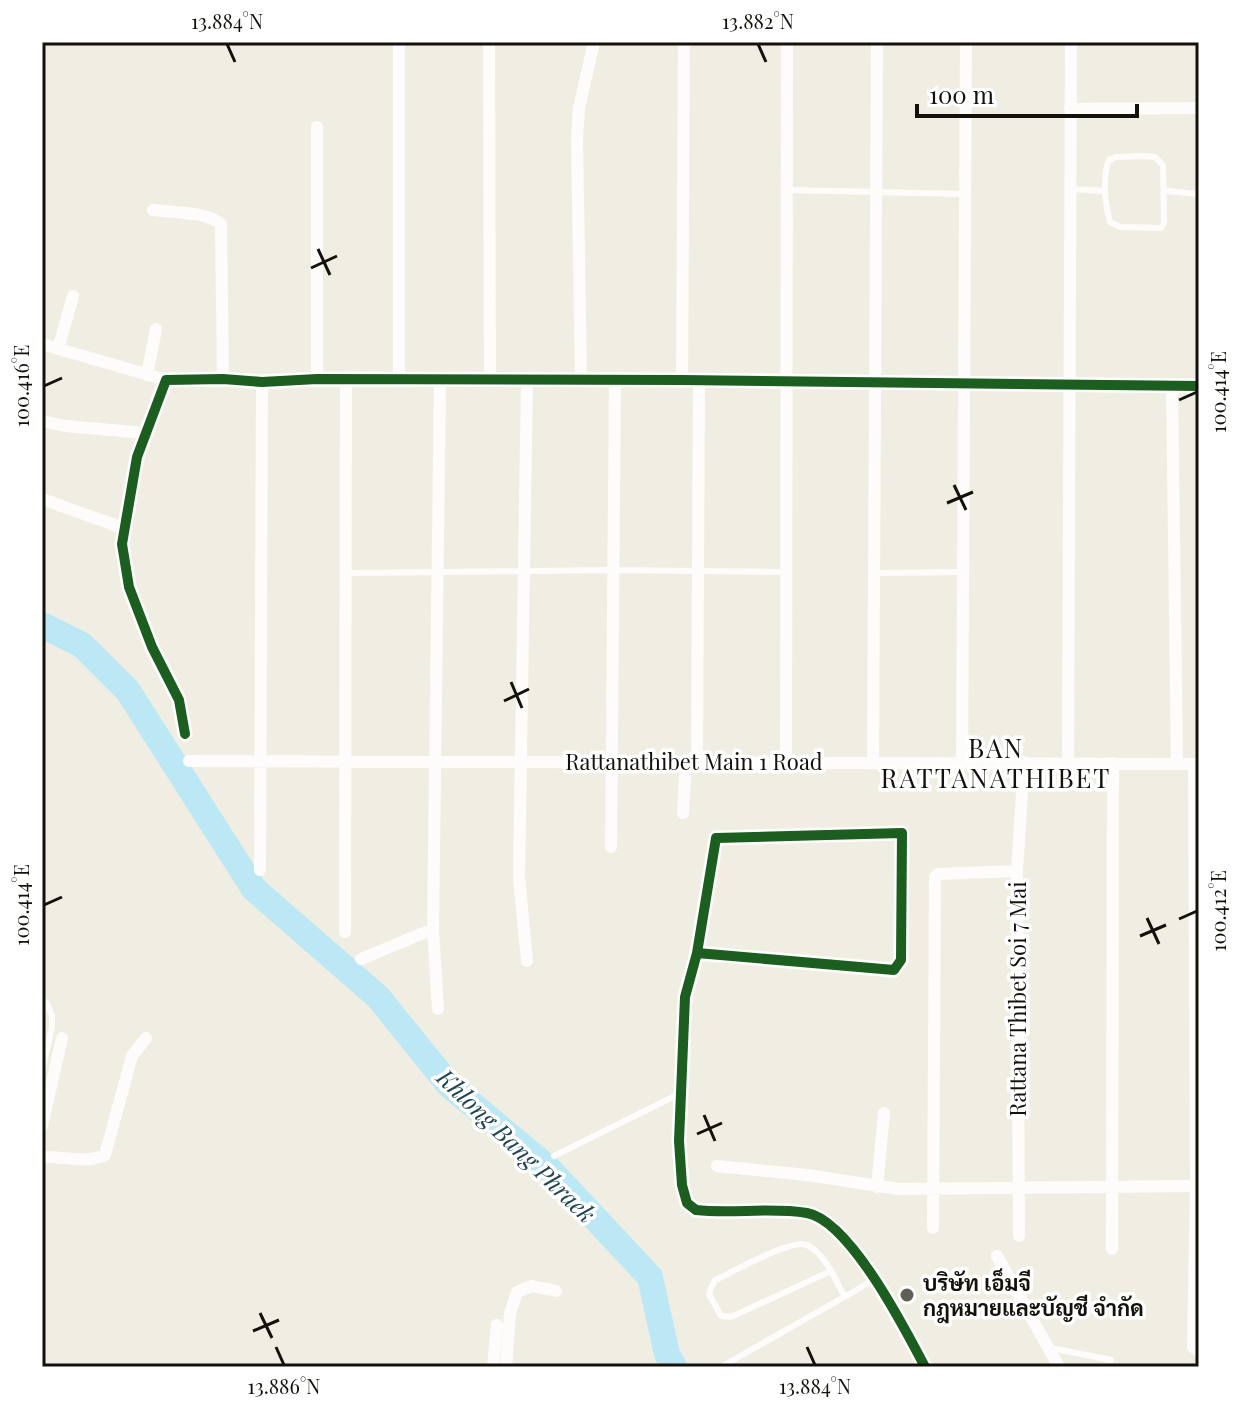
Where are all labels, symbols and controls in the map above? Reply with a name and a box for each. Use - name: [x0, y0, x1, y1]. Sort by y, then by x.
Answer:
- text: 13.884°N: [191, 7, 263, 34]
- text: 13.882°N: [722, 7, 794, 34]
- scale bar: [917, 68, 1137, 118]
- text: 100 m: [929, 78, 994, 110]
- text: 100.416°E: [7, 345, 34, 427]
- text: 100.414°E: [1204, 351, 1231, 433]
- district label: BAN RATTANATHIBET: [881, 730, 1111, 795]
- street label: Rattanathibet Main 1 Road: [565, 746, 823, 776]
- text: 100.414°E: [7, 864, 34, 946]
- text: 100.412°E: [1204, 870, 1231, 952]
- street label: Rattana Thibet Soi 7 Mai: [1002, 881, 1032, 1117]
- water label: Khlong Bang Phraek: [430, 1060, 603, 1229]
- place label: บริษัท เอ็มจี กฎหมายและบัญชี จำกัด: [923, 1267, 1144, 1324]
- marker: บริษัท เอ็มจี กฎหมายและบัญชี จำกัด: [898, 1286, 916, 1304]
- text: 13.886°N: [248, 1372, 320, 1399]
- text: 13.884°N: [779, 1372, 851, 1399]

